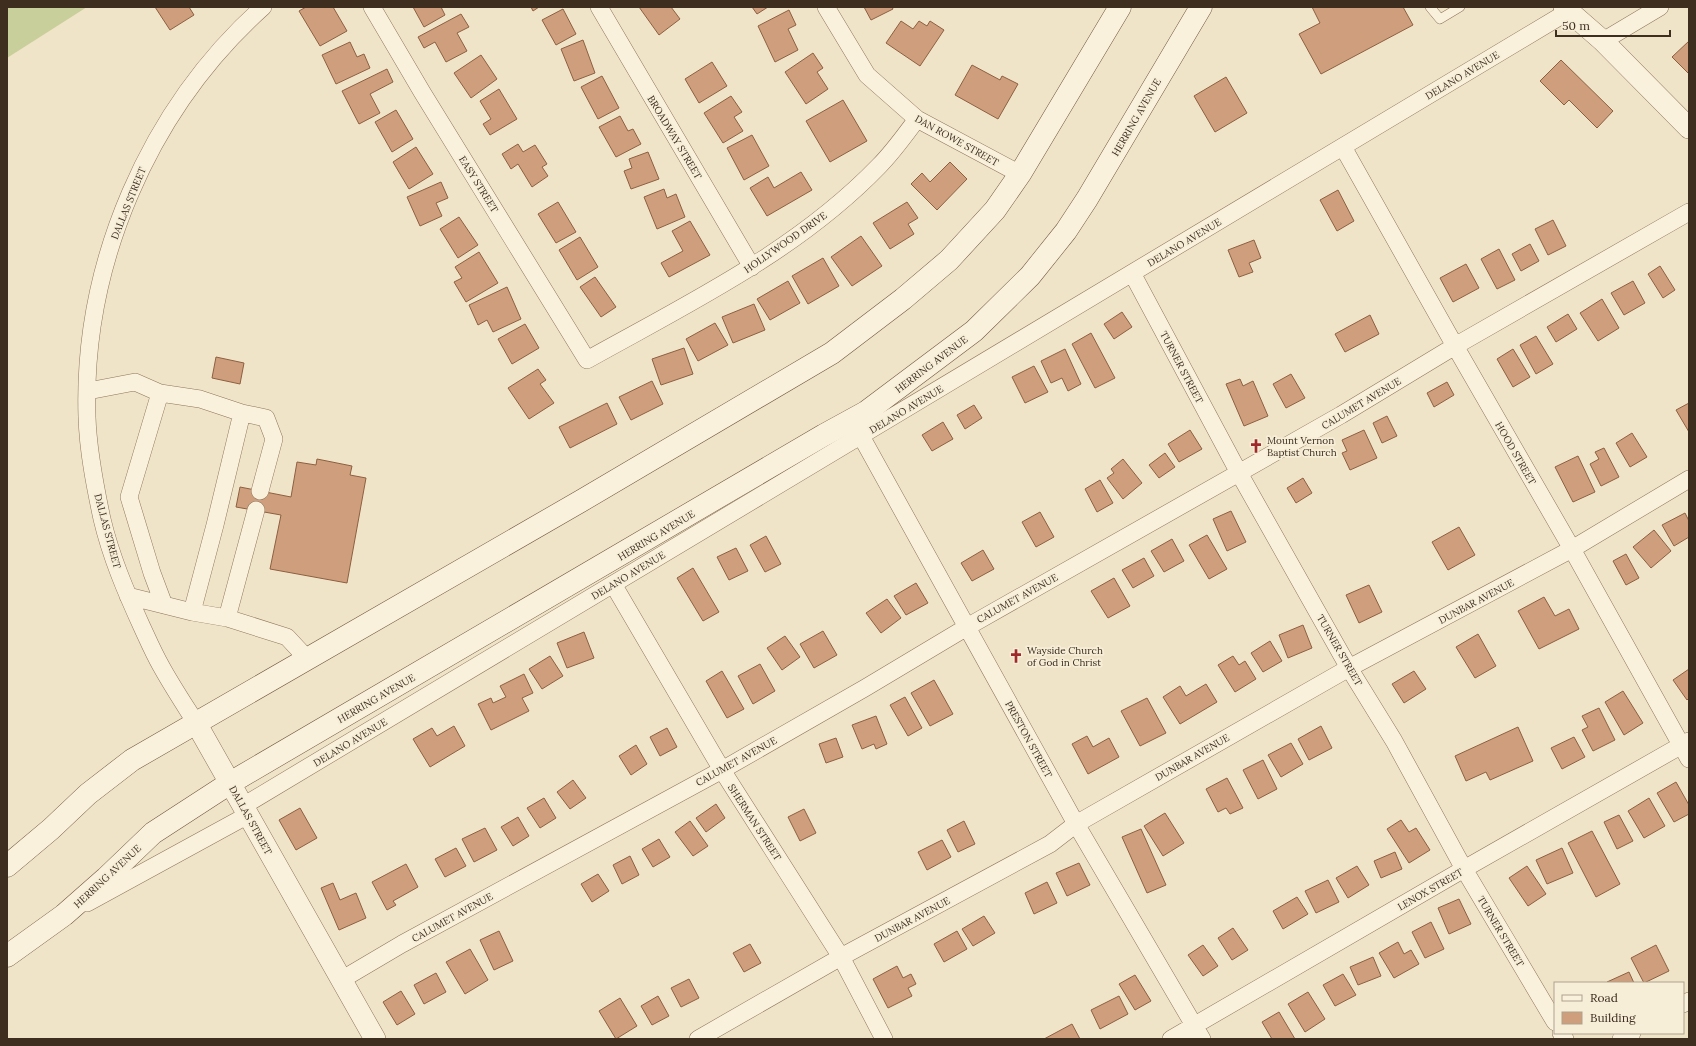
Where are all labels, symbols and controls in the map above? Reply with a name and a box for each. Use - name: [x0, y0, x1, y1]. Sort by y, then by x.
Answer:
- scale bar: [1556, 12, 1670, 38]
- text: 50 m: [1562, 18, 1590, 33]
- street label: DELANO AVENUE: [1423, 48, 1502, 103]
- street label: HERRING AVENUE: [1109, 76, 1164, 158]
- street label: BROADWAY STREET: [644, 93, 705, 182]
- street label: DAN ROWE STREET: [913, 112, 1001, 169]
- street label: EASY STREET: [456, 154, 501, 215]
- street label: DALLAS STREET: [108, 164, 149, 241]
- street label: HOLLYWOOD DRIVE: [741, 209, 829, 276]
- street label: DELANO AVENUE: [1145, 215, 1224, 270]
- street label: TURNER STREET: [1157, 329, 1206, 406]
- street label: HERRING AVENUE: [892, 333, 970, 396]
- street label: CALUMET AVENUE: [1319, 374, 1403, 432]
- street label: DELANO AVENUE: [867, 382, 946, 437]
- street label: HOOD STREET: [1492, 419, 1539, 488]
- place label: Mount Vernon Baptist Church: [1267, 434, 1337, 459]
- church icon: Mount Vernon Baptist Church: [1248, 438, 1264, 454]
- street label: DALLAS STREET: [91, 492, 124, 571]
- street label: HERRING AVENUE: [615, 507, 697, 564]
- street label: DELANO AVENUE: [589, 548, 668, 603]
- street label: CALUMET AVENUE: [974, 571, 1060, 626]
- street label: DUNBAR AVENUE: [1436, 576, 1516, 627]
- street label: TURNER STREET: [1314, 612, 1366, 689]
- place label: Wayside Church of God in Christ: [1027, 644, 1103, 669]
- church icon: Wayside Church of God in Christ: [1008, 648, 1024, 664]
- street label: HERRING AVENUE: [335, 671, 417, 726]
- street label: PRESTON STREET: [1002, 699, 1055, 780]
- street label: DELANO AVENUE: [311, 715, 390, 770]
- street label: DUNBAR AVENUE: [1153, 731, 1232, 784]
- street label: CALUMET AVENUE: [693, 734, 779, 789]
- street label: SHERMAN STREET: [725, 781, 785, 864]
- street label: DALLAS STREET: [226, 783, 275, 858]
- street label: HERRING AVENUE: [71, 842, 144, 911]
- street label: LENOX STREET: [1395, 865, 1466, 913]
- street label: CALUMET AVENUE: [409, 890, 495, 945]
- street label: DUNBAR AVENUE: [872, 894, 952, 945]
- street label: TURNER STREET: [1474, 894, 1527, 969]
- legend: [1554, 982, 1684, 1034]
- text: Road: [1590, 990, 1618, 1005]
- text: Building: [1590, 1010, 1636, 1025]

